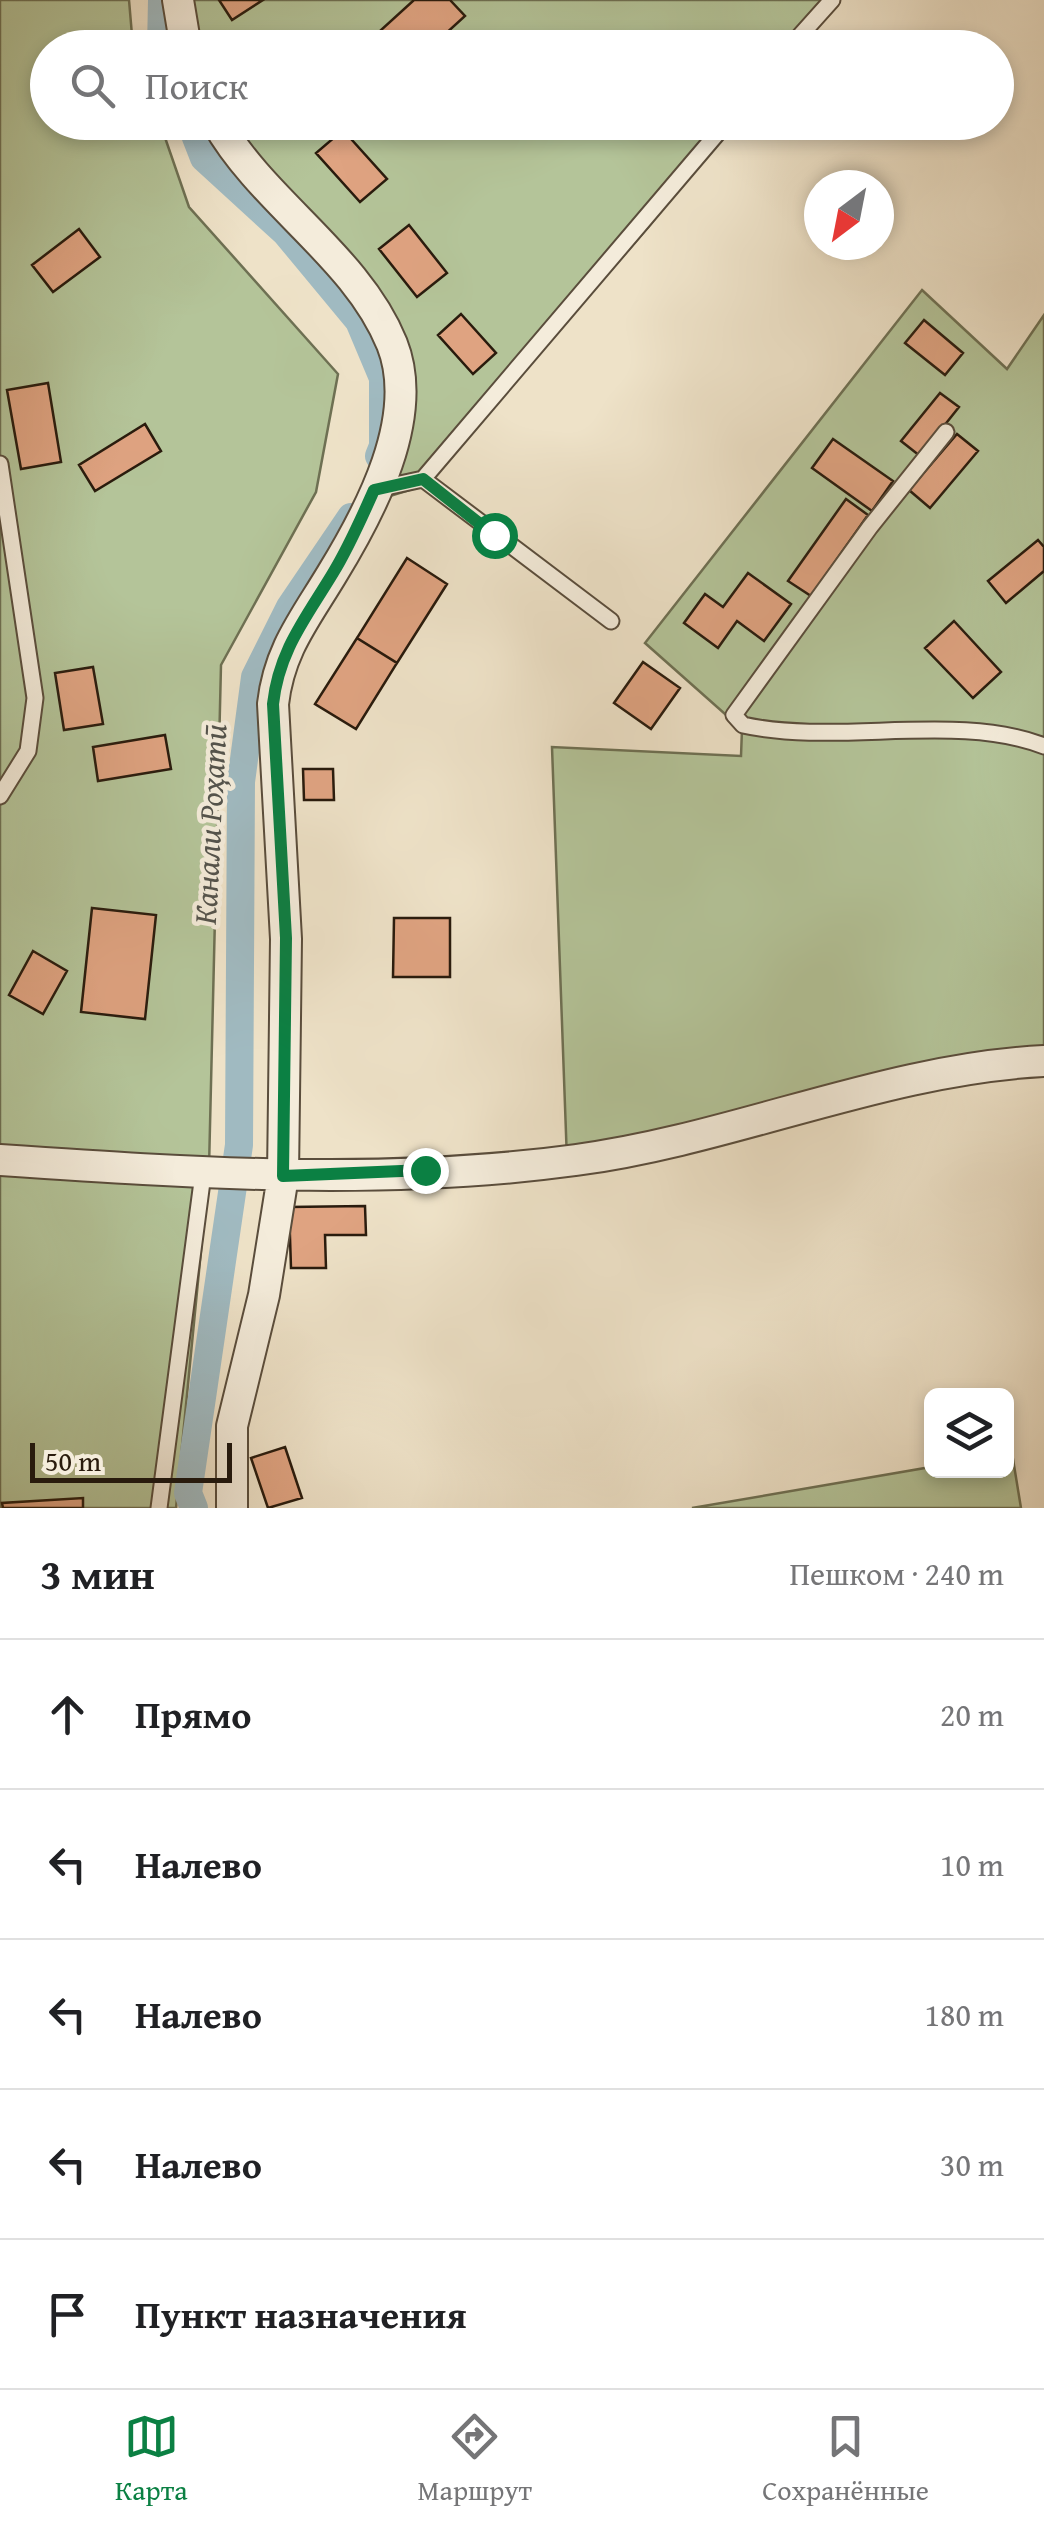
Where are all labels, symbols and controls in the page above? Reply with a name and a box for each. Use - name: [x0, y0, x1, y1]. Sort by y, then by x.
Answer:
- search box: [30, 30, 1014, 140]
- text: Поиск: [145, 57, 248, 113]
- icon: search: [65, 58, 120, 113]
- north arrow: [804, 170, 894, 260]
- route start: [472, 513, 518, 559]
- water label: Канали Роҳатӣ: [181, 722, 238, 926]
- route end: [403, 1148, 449, 1194]
- map controls: [924, 1388, 1014, 1478]
- button: layers: [924, 1388, 1014, 1478]
- scale bar: [30, 1438, 232, 1482]
- text: 50 m: [45, 1440, 101, 1481]
- text: 3 мин: [40, 1543, 155, 1604]
- text: Пешком · 240 m: [789, 1550, 1004, 1597]
- text: Прямо: [135, 1686, 251, 1742]
- icon: ahead: [40, 1687, 95, 1742]
- text: 20 m: [940, 1691, 1004, 1738]
- text: Налево: [135, 1836, 262, 1892]
- icon: left: [40, 1837, 95, 1892]
- text: 10 m: [940, 1841, 1004, 1888]
- text: Налево: [135, 1986, 262, 2042]
- icon: left: [40, 1987, 95, 2042]
- text: 180 m: [925, 1991, 1004, 2038]
- text: Налево: [135, 2136, 262, 2192]
- icon: left: [40, 2137, 95, 2192]
- text: 30 m: [940, 2141, 1004, 2188]
- text: Пункт назначения: [135, 2286, 467, 2342]
- icon: arrive: [40, 2287, 95, 2342]
- tab: Карта: [115, 2409, 188, 2510]
- tab: Маршрут: [418, 2409, 532, 2510]
- tab: Сохранённые: [762, 2409, 929, 2510]

